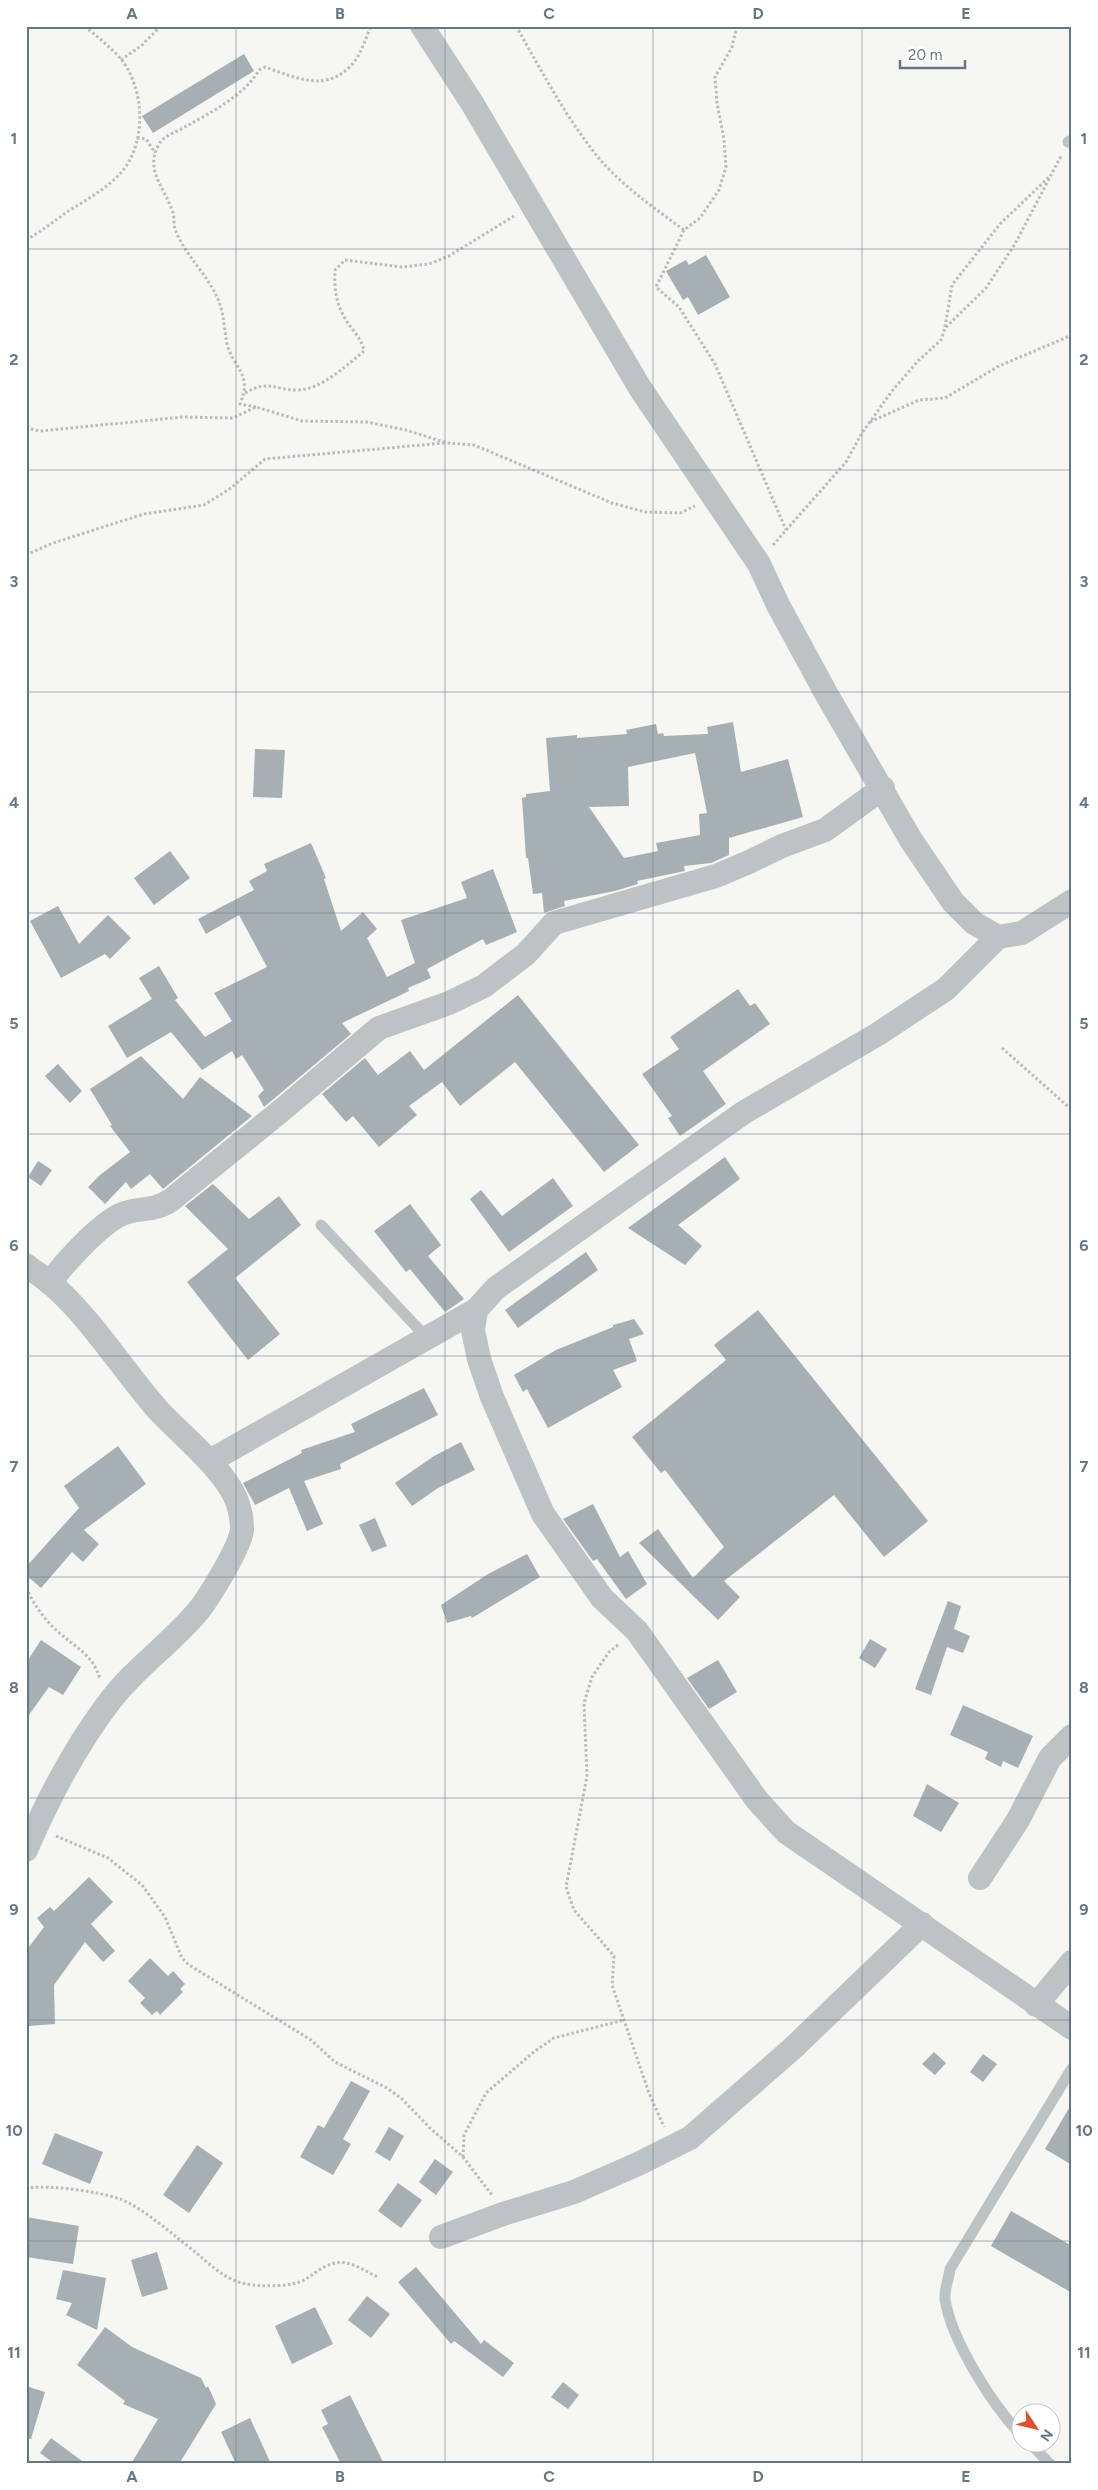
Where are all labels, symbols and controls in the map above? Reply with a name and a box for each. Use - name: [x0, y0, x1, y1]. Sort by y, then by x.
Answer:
- text: A: [126, 4, 138, 23]
- text: B: [335, 4, 345, 23]
- text: C: [543, 4, 555, 23]
- text: D: [752, 4, 764, 23]
- text: E: [961, 4, 971, 23]
- scale bar: [900, 38, 966, 70]
- text: 20 m: [908, 46, 942, 64]
- text: 1: [11, 129, 17, 148]
- text: 1: [1081, 129, 1087, 148]
- text: 2: [9, 350, 19, 369]
- text: 2: [1079, 350, 1089, 369]
- text: 3: [10, 572, 19, 591]
- text: 3: [1080, 572, 1089, 591]
- text: 4: [9, 793, 19, 812]
- text: 4: [1079, 793, 1089, 812]
- text: 5: [9, 1014, 19, 1033]
- text: 5: [1079, 1014, 1089, 1033]
- text: 6: [9, 1236, 19, 1255]
- text: 6: [1079, 1236, 1089, 1255]
- text: 7: [10, 1457, 19, 1476]
- text: 7: [1080, 1457, 1089, 1476]
- text: 8: [9, 1678, 19, 1697]
- text: 8: [1079, 1678, 1089, 1697]
- text: 9: [9, 1900, 19, 1919]
- text: 9: [1079, 1900, 1089, 1919]
- text: 10: [5, 2121, 23, 2140]
- text: 10: [1075, 2121, 1093, 2140]
- text: 11: [7, 2343, 21, 2362]
- text: 11: [1077, 2343, 1091, 2362]
- north arrow: [1010, 2402, 1060, 2452]
- text: N: [1036, 2426, 1056, 2444]
- text: A: [126, 2467, 138, 2486]
- text: B: [335, 2467, 345, 2486]
- text: C: [543, 2467, 555, 2486]
- text: D: [752, 2467, 764, 2486]
- text: E: [961, 2467, 971, 2486]

